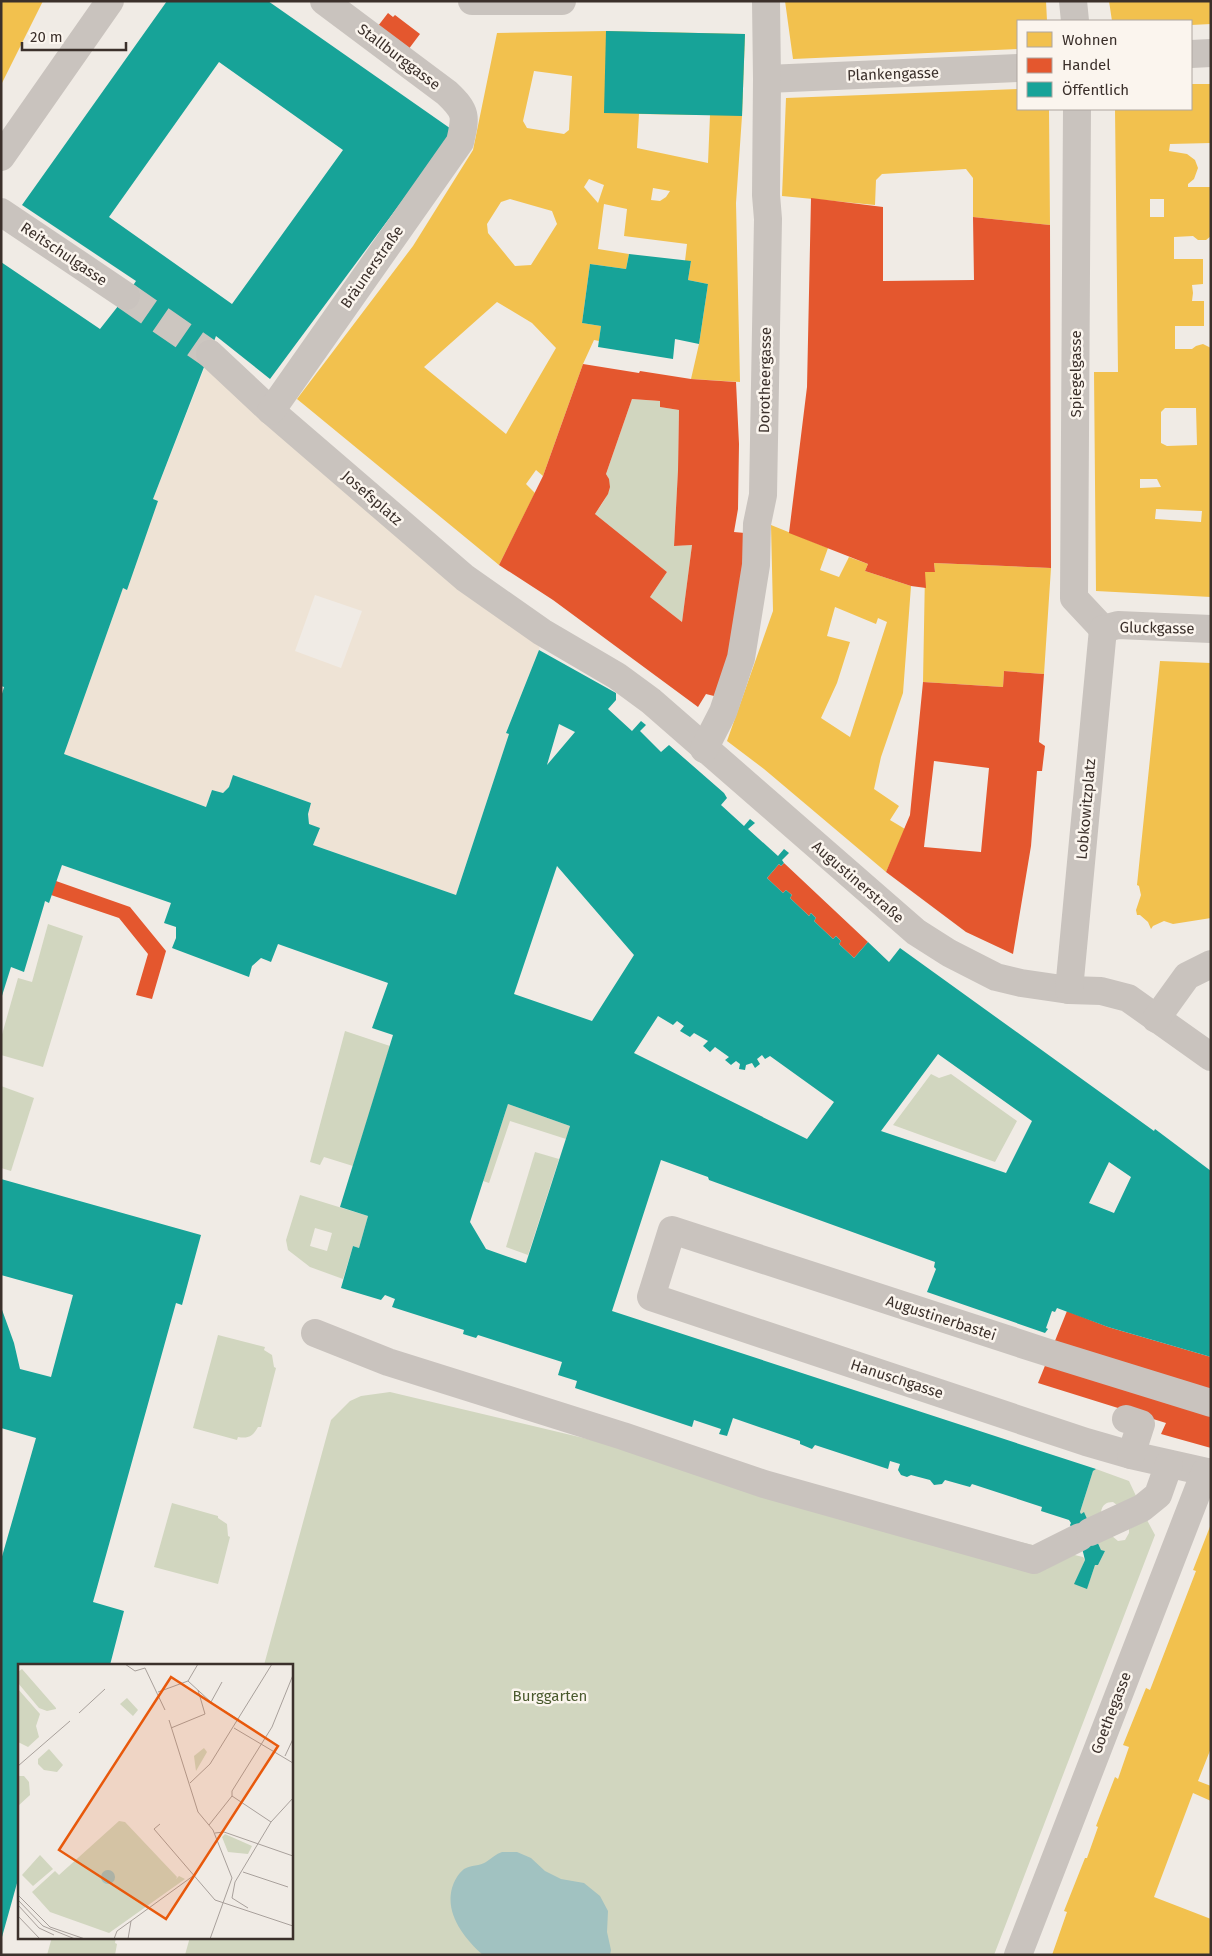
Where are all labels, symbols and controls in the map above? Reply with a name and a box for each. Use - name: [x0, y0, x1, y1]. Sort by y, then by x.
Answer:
- scale bar: [22, 20, 126, 52]
- street label: Stallburggasse: [354, 20, 444, 94]
- legend: [1017, 20, 1192, 110]
- text: 20 m: [30, 28, 63, 46]
- text: Wohnen: [1062, 31, 1118, 49]
- text: Handel: [1062, 56, 1111, 74]
- street label: Plankengasse: [847, 63, 939, 85]
- text: Öffentlich: [1062, 81, 1129, 99]
- street label: Reitschulgasse: [17, 218, 111, 290]
- street label: Bräunerstraße: [337, 222, 407, 312]
- street label: Dorotheergasse: [755, 327, 775, 433]
- street label: Spiegelgasse: [1067, 330, 1085, 418]
- street label: Josefsplatz: [338, 467, 406, 529]
- street label: Gluckgasse: [1119, 618, 1195, 638]
- street label: Lobkowitzplatz: [1073, 757, 1099, 860]
- street label: Augustinerstraße: [808, 837, 908, 927]
- street label: Augustinerbastei: [884, 1292, 998, 1344]
- street label: Hanuschgasse: [848, 1356, 946, 1402]
- inset map: [18, 1664, 292, 1938]
- street label: Goethegasse: [1087, 1669, 1135, 1757]
- park label: Burggarten: [513, 1687, 587, 1705]

